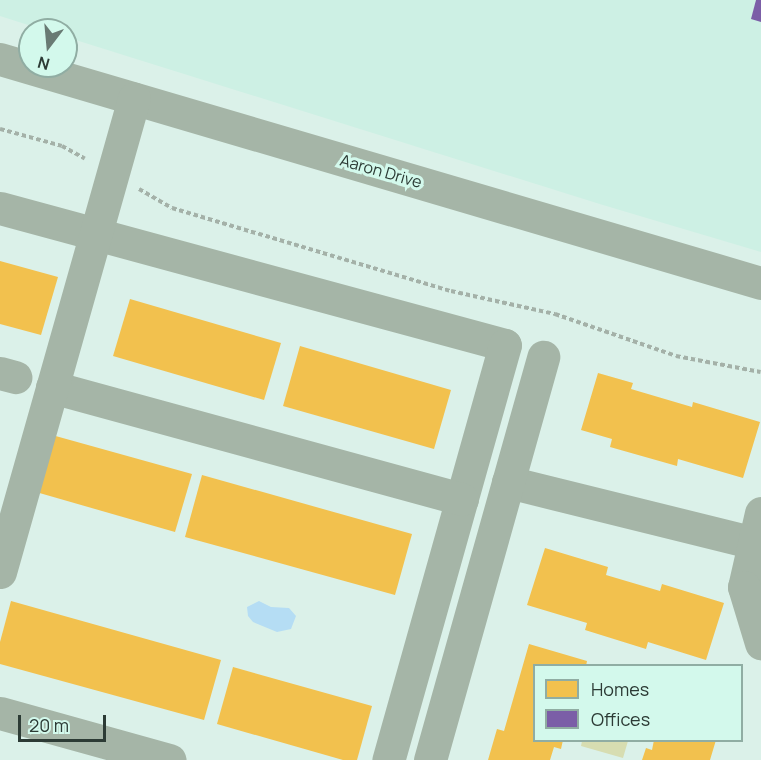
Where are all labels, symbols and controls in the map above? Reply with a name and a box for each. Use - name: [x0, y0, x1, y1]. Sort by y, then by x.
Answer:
- north arrow: [18, 18, 78, 78]
- text: N: [35, 51, 52, 76]
- street label: Aaron Drive: [338, 150, 424, 192]
- legend: [533, 664, 743, 742]
- text: Homes: [591, 677, 649, 701]
- scale bar: [21, 703, 110, 741]
- text: Offices: [591, 707, 650, 731]
- text: 20 m: [29, 713, 69, 737]

